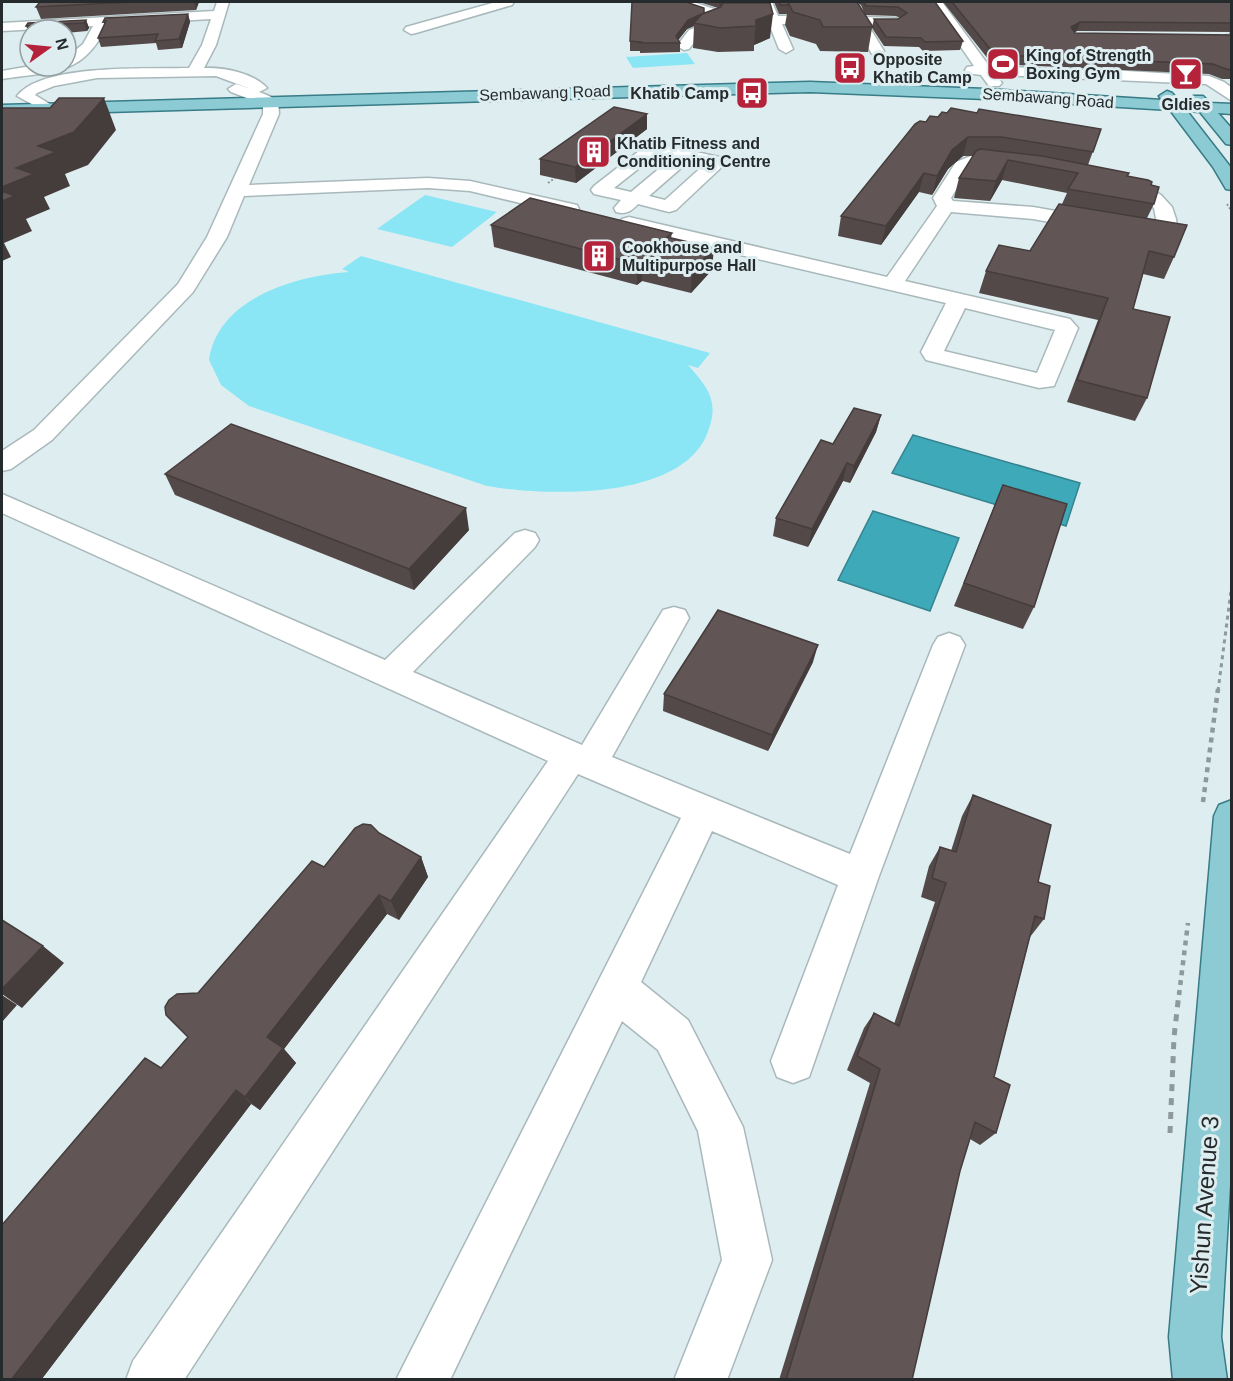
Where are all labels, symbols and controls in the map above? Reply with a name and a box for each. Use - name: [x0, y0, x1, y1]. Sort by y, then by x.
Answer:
- north arrow: [18, 18, 78, 78]
- text: N: [52, 36, 72, 52]
- sports icon: King of Strength Boxing Gym: [985, 46, 1021, 82]
- place label: King of Strength Boxing Gym: [1026, 47, 1151, 82]
- bus stop icon: Opposite Khatib Camp: [832, 50, 868, 86]
- place label: Opposite Khatib Camp: [873, 51, 972, 86]
- bar icon: Gldies: [1168, 56, 1204, 92]
- bus stop icon: Khatib Camp: [734, 75, 770, 111]
- street label: Sembawang Road: [479, 82, 611, 104]
- place label: Khatib Camp: [630, 85, 729, 102]
- street label: Sembawang Road: [982, 85, 1114, 111]
- place label: Gldies: [1162, 96, 1211, 113]
- building icon: Khatib Fitness and Conditioning Centre: [576, 134, 612, 170]
- place label: Khatib Fitness and Conditioning Centre: [617, 135, 771, 170]
- building icon: Cookhouse and Multipurpose Hall: [581, 238, 617, 274]
- place label: Cookhouse and Multipurpose Hall: [622, 239, 756, 274]
- street label: Yishun Avenue 3: [1184, 1115, 1224, 1295]

